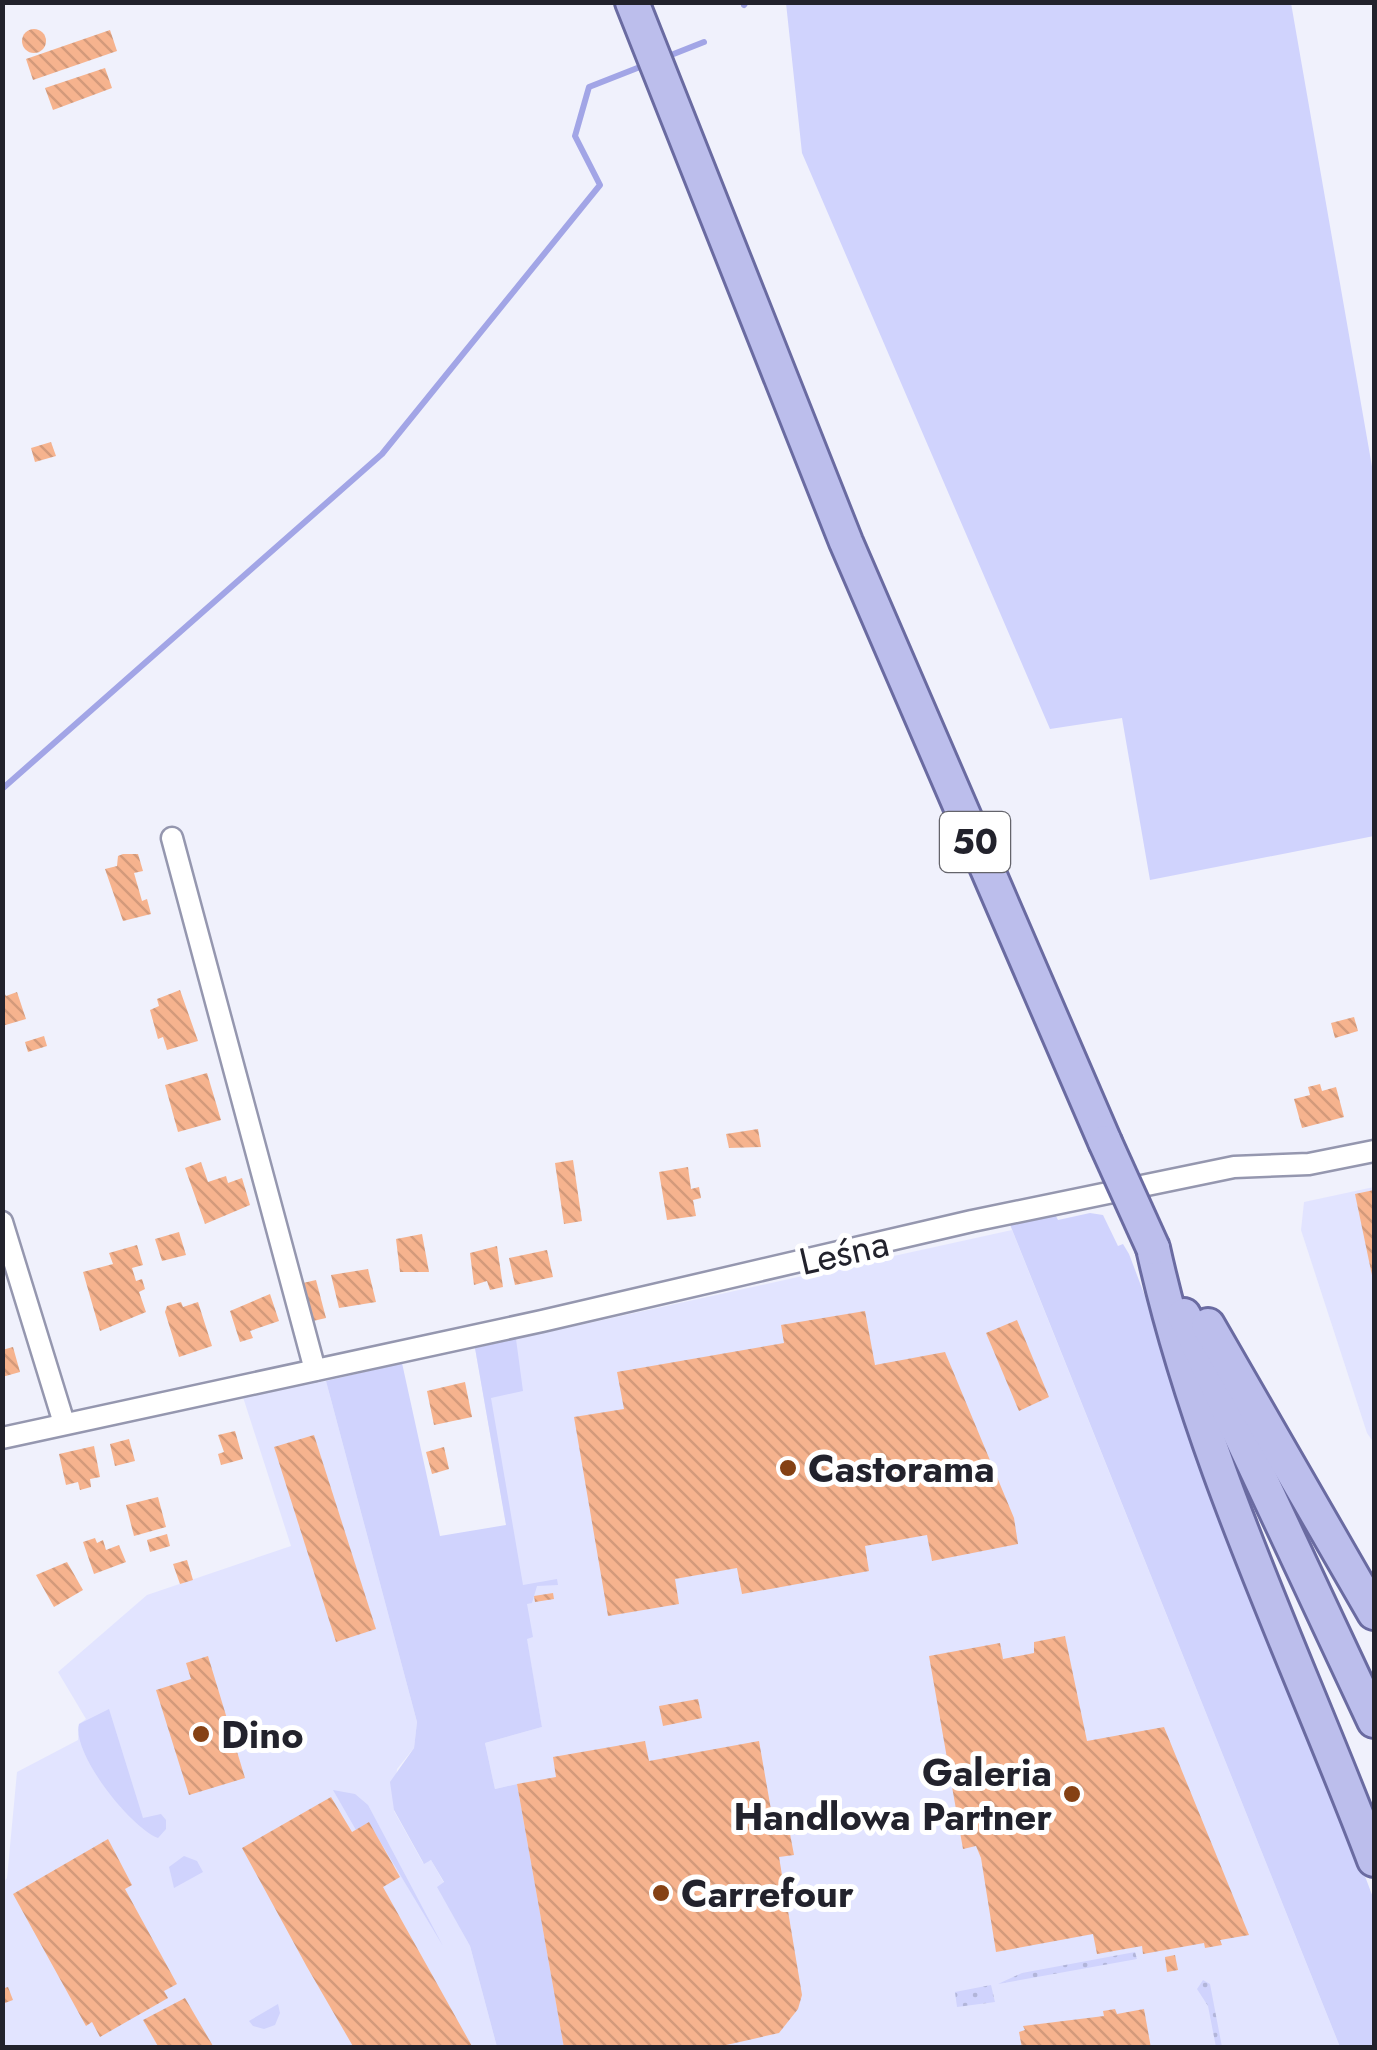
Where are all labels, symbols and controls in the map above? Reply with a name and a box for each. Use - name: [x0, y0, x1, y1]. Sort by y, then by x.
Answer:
- road number: 50: [940, 812, 1010, 872]
- street label: Leśna: [794, 1215, 894, 1289]
- place label: Castorama: [808, 1441, 995, 1496]
- marker: Castorama: [777, 1457, 799, 1479]
- place label: Dino: [221, 1707, 304, 1762]
- marker: Dino: [190, 1723, 212, 1745]
- place label: Galeria Handlowa Partner: [733, 1745, 1052, 1844]
- marker: Galeria Handlowa Partner: [1061, 1783, 1083, 1805]
- place label: Carrefour: [681, 1866, 854, 1921]
- marker: Carrefour: [650, 1882, 672, 1904]

